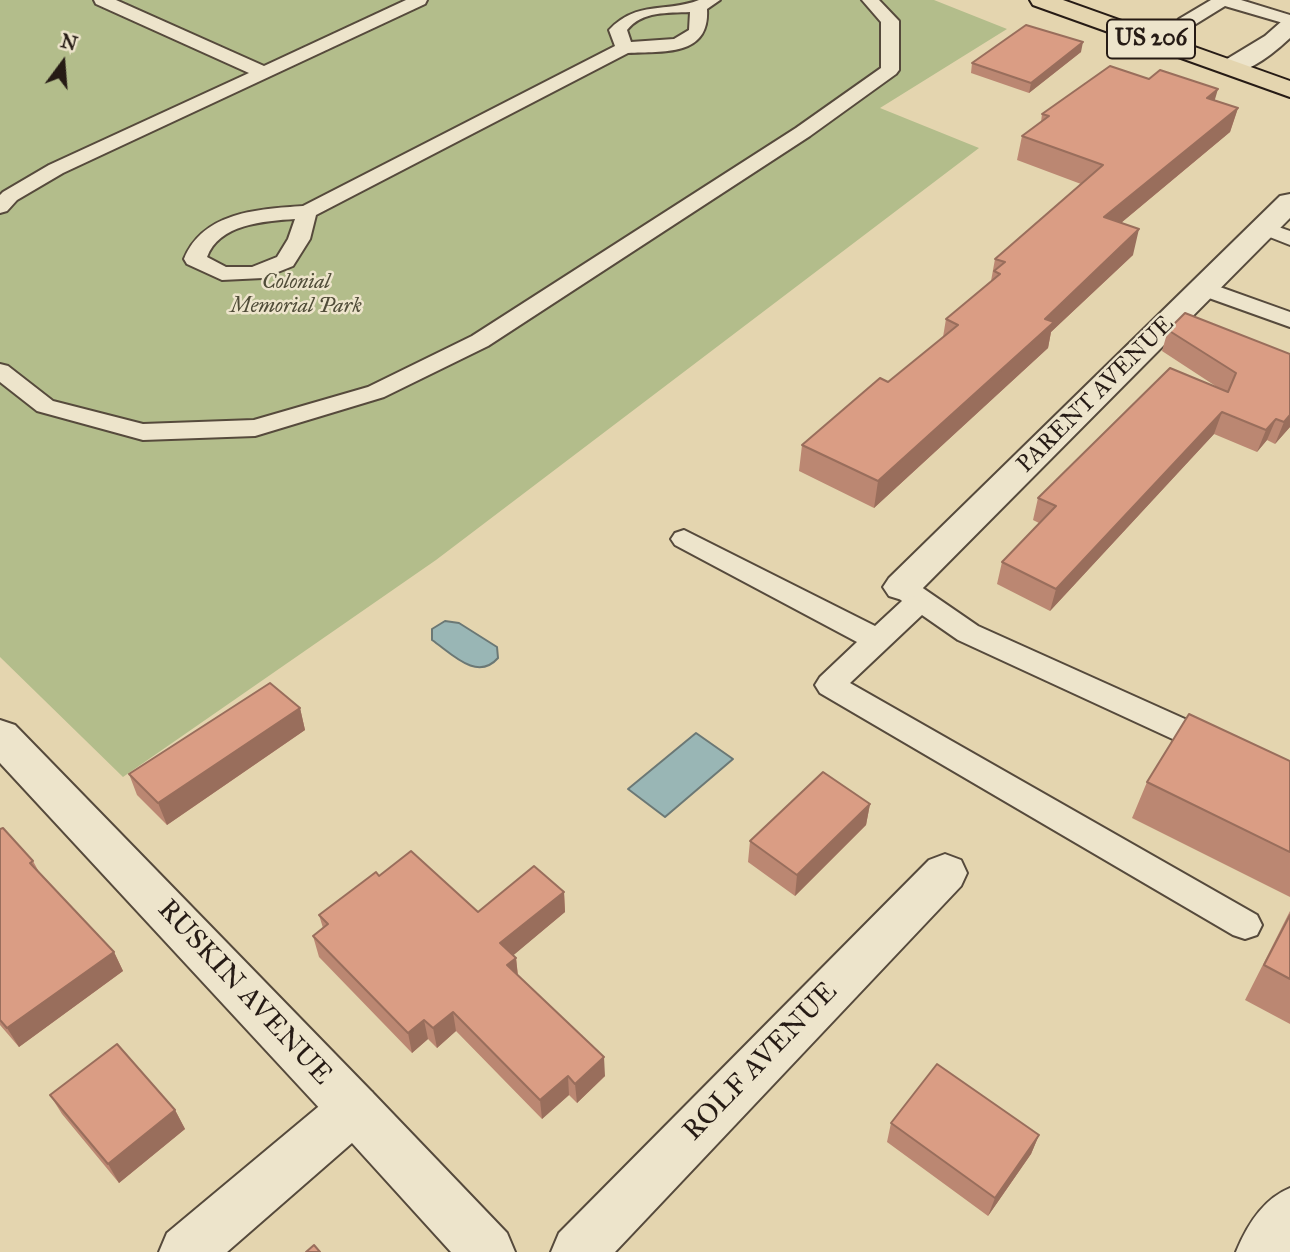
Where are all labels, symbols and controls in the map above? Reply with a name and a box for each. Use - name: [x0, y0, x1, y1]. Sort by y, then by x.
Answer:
- road number: US 206: [1107, 20, 1195, 58]
- north arrow: [28, 28, 98, 98]
- text: N: [58, 29, 80, 56]
- park label: Colonial Memorial Park: [230, 270, 362, 320]
- street label: PARENT AVENUE: [1012, 311, 1180, 479]
- street label: RUSKIN AVENUE: [150, 894, 338, 1092]
- street label: ROLF AVENUE: [677, 976, 845, 1148]

